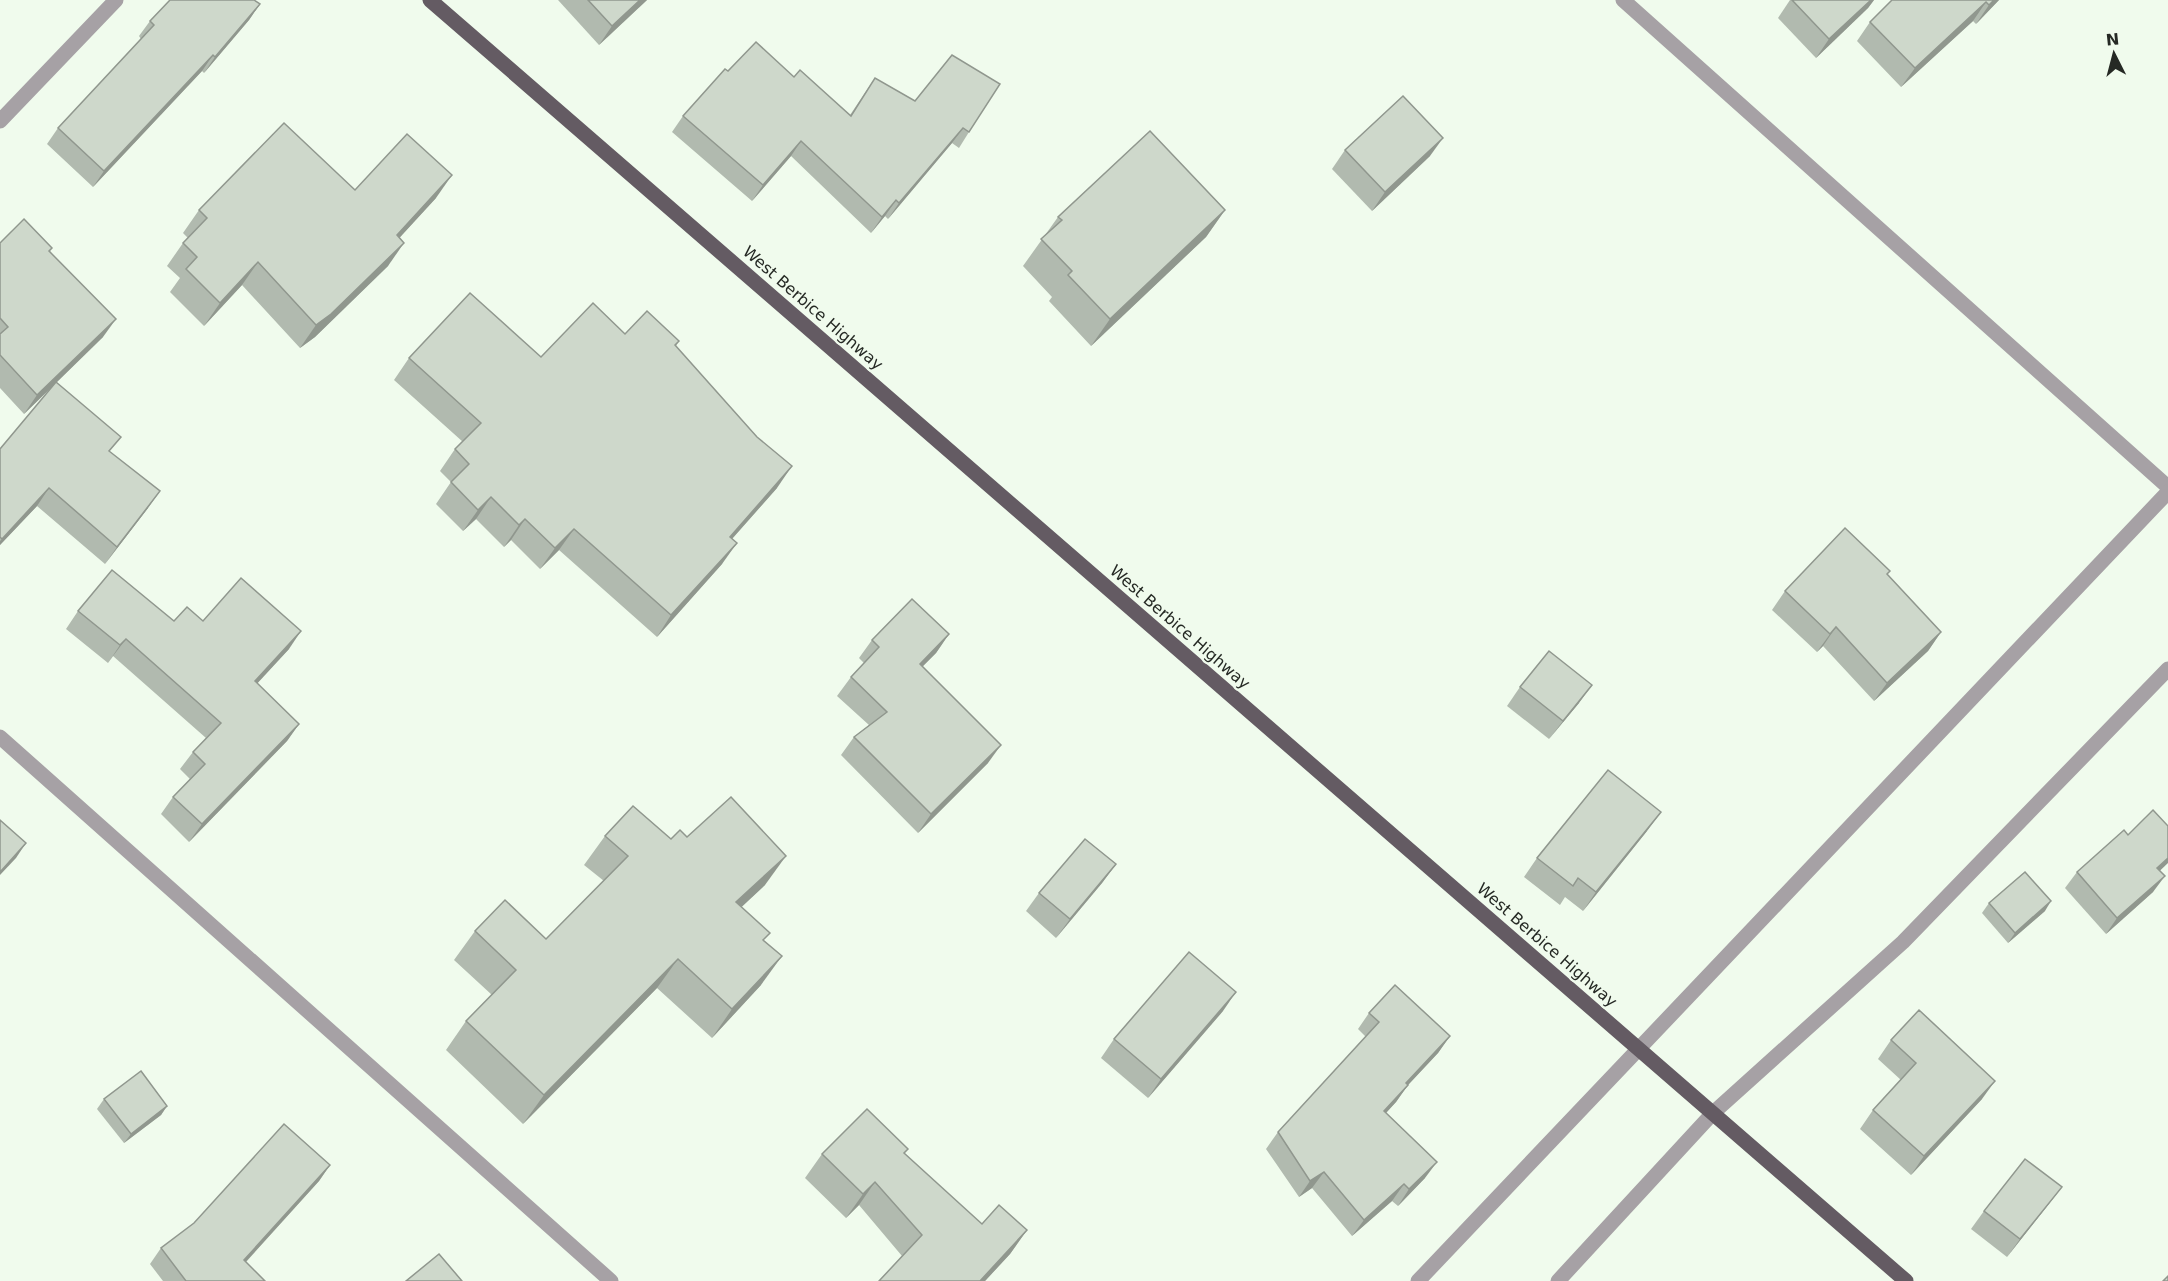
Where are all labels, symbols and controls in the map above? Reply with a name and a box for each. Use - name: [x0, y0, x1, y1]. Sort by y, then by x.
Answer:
- north arrow: [2084, 24, 2144, 84]
- text: N: [2105, 29, 2120, 50]
- street label: West Berbice Highway: [739, 242, 887, 374]
- street label: West Berbice Highway: [1106, 561, 1254, 693]
- street label: West Berbice Highway: [1473, 879, 1621, 1011]

